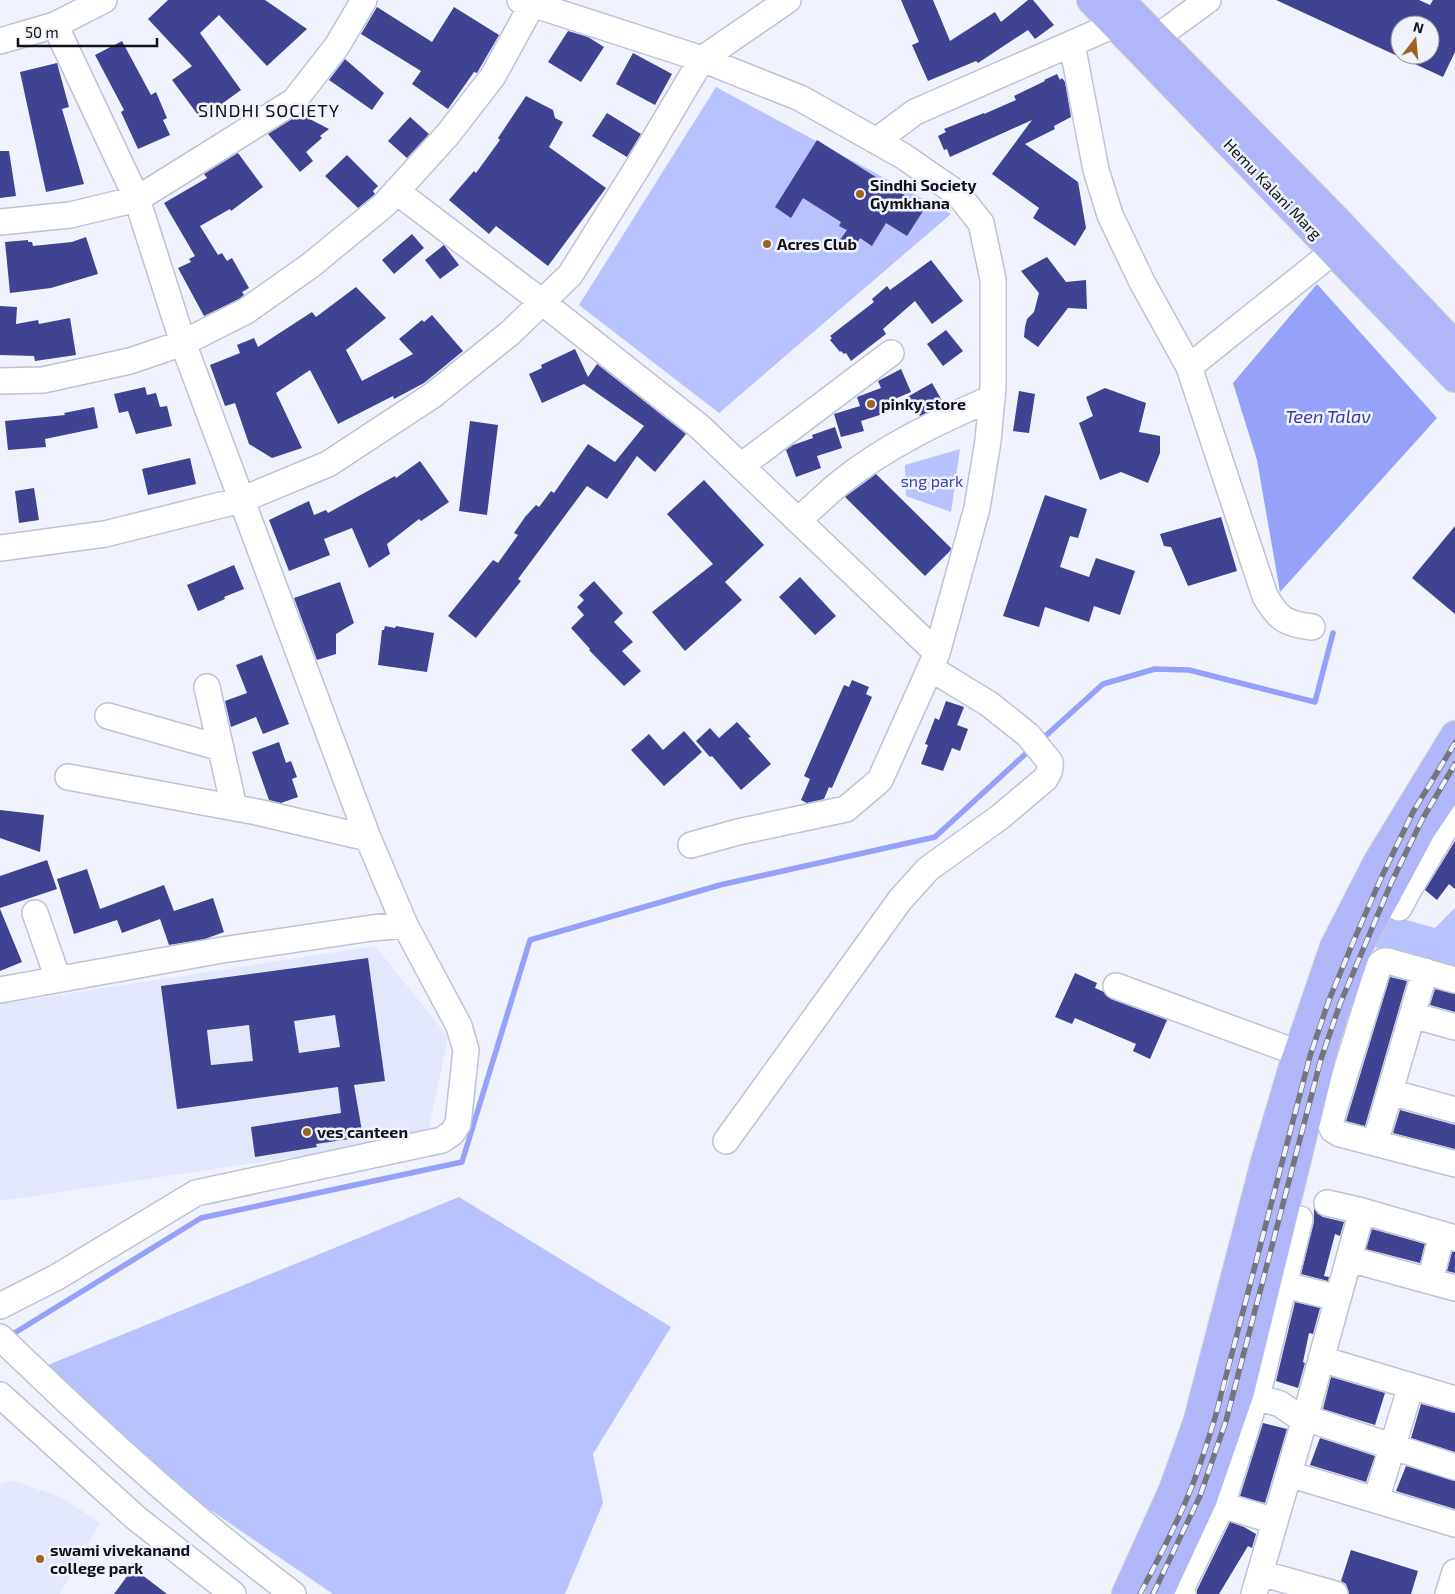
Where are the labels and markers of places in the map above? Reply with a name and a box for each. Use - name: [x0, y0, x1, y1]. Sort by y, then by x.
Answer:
- place label: Sindhi Society Gymkhana: [870, 175, 976, 213]
- marker: Sindhi Society Gymkhana: [854, 188, 866, 200]
- place label: Acres Club: [777, 234, 857, 253]
- marker: Acres Club: [761, 238, 773, 250]
- place label: pinky store: [881, 394, 966, 414]
- marker: pinky store: [865, 398, 877, 410]
- place label: ves canteen: [317, 1122, 408, 1141]
- marker: ves canteen: [301, 1126, 313, 1138]
- place label: swami vivekanand college park: [50, 1540, 190, 1577]
- marker: swami vivekanand college park: [34, 1553, 46, 1565]

